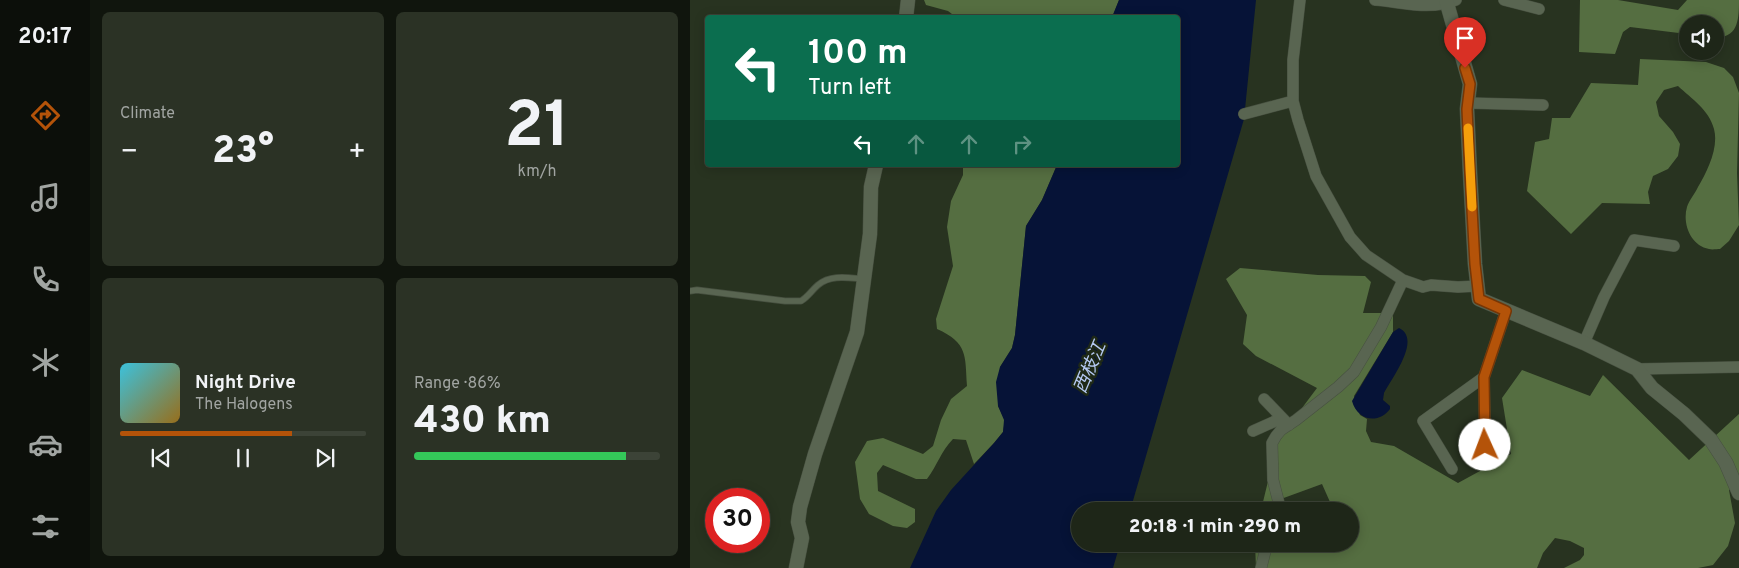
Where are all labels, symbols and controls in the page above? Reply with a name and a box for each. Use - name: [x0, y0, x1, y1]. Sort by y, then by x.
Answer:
- map controls: [1679, 15, 1724, 60]
- button: sound: [1679, 15, 1724, 60]
- pin: [1444, 17, 1486, 68]
- text: 20:17: [18, 24, 72, 51]
- icon: arrive: [1451, 24, 1479, 52]
- text: 100 m: [808, 32, 908, 76]
- icon: left: [725, 35, 790, 100]
- text: Turn left: [808, 75, 891, 102]
- text: 21: [504, 88, 570, 170]
- icon: directions: [28, 98, 63, 133]
- text: Climate: [120, 104, 175, 124]
- text: 23°: [212, 128, 274, 177]
- icon: left: [849, 130, 877, 158]
- icon: ahead: [902, 130, 930, 158]
- icon: ahead: [955, 130, 983, 158]
- icon: right: [1008, 130, 1036, 158]
- text: −: [120, 135, 138, 171]
- text: +: [348, 135, 366, 171]
- text: km/h: [518, 162, 556, 182]
- icon: music: [28, 180, 63, 215]
- icon: phone: [28, 262, 63, 297]
- water label: 西枝江: [1070, 337, 1113, 397]
- icon: climate: [28, 345, 63, 380]
- text: Night Drive: [195, 371, 296, 395]
- text: Range · 86%: [414, 374, 501, 394]
- text: The Halogens: [195, 395, 293, 415]
- text: 430 km: [414, 398, 551, 447]
- position arrow: [1458, 418, 1510, 470]
- icon: car: [28, 427, 63, 462]
- icon: previous: [147, 444, 175, 472]
- icon: pause: [229, 444, 257, 472]
- icon: next: [311, 444, 339, 472]
- speed limit sign: 30: [705, 488, 770, 553]
- icon: filters: [28, 509, 63, 544]
- text: 20:18 · 1 min · 290 m: [1129, 515, 1301, 539]

